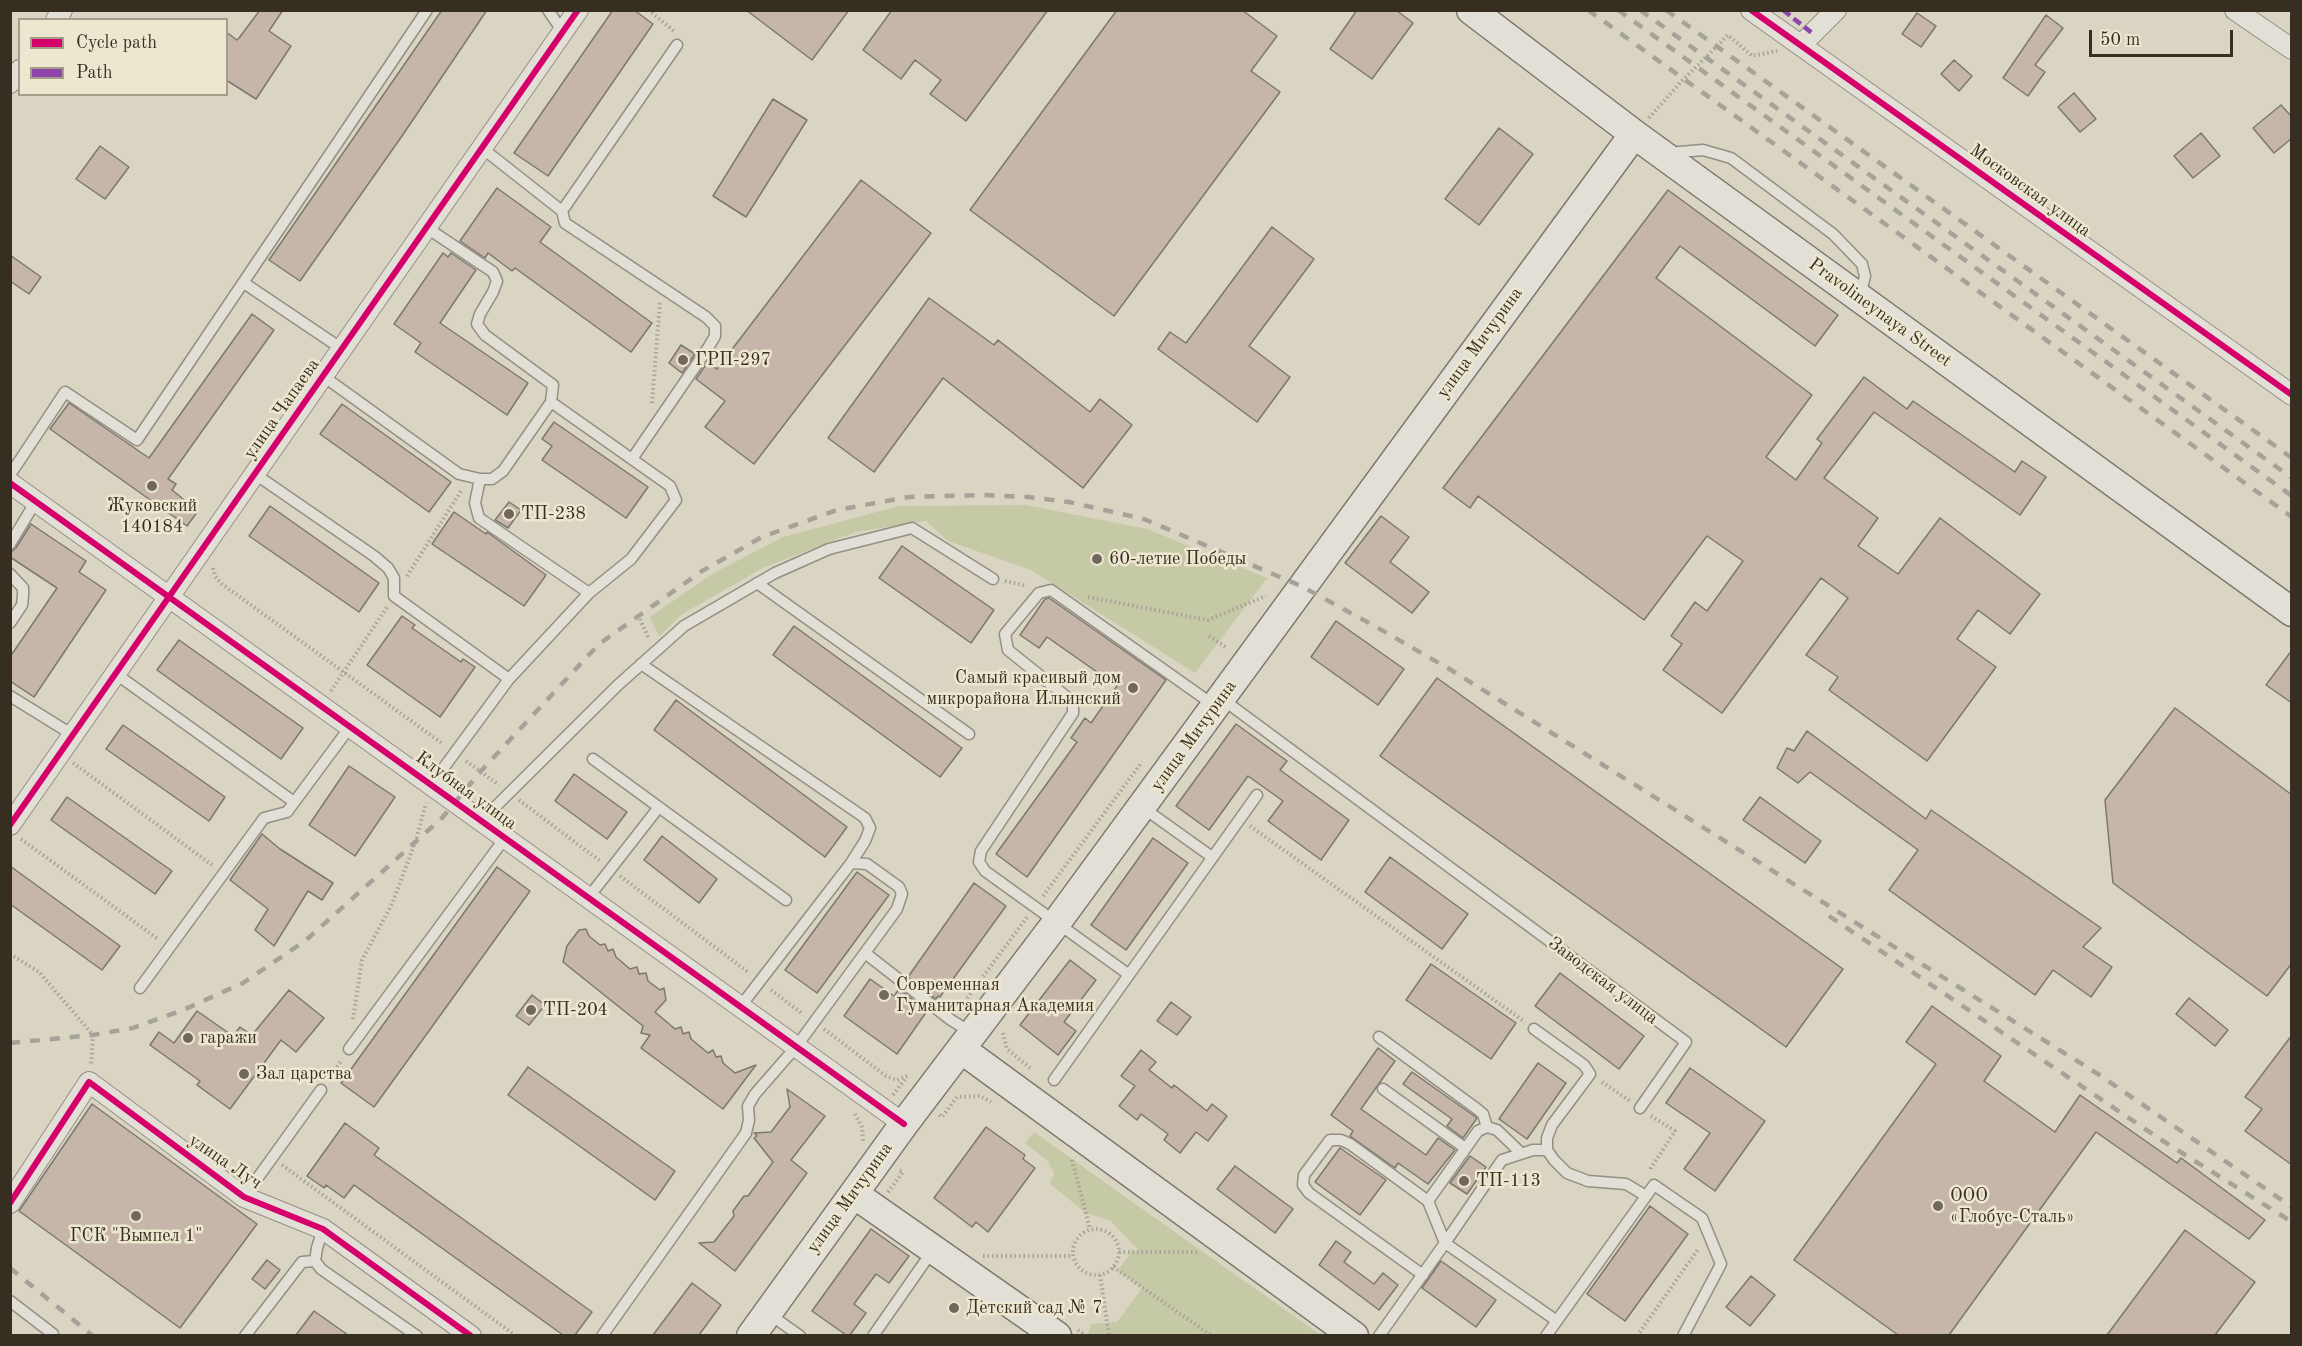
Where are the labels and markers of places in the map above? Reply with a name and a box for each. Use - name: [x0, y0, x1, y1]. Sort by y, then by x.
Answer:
- place label: ГРП-297: [695, 349, 771, 371]
- marker: ГРП-297: [676, 353, 690, 367]
- marker: Жуковский 140184: [145, 479, 159, 493]
- place label: Жуковский 140184: [107, 495, 197, 538]
- place label: ТП-238: [521, 503, 586, 525]
- marker: ТП-238: [502, 507, 516, 521]
- place label: 60-летие Победы: [1109, 548, 1246, 570]
- marker: 60-летие Победы: [1090, 552, 1104, 566]
- place label: Самый красивый дом микрорайона Ильинский: [927, 667, 1121, 710]
- marker: Самый красивый дом микрорайона Ильинский: [1126, 681, 1140, 695]
- place label: Современная Гуманитарная Академия: [896, 974, 1094, 1016]
- marker: Современная Гуманитарная Академия: [877, 988, 891, 1002]
- place label: ТП-204: [543, 999, 608, 1021]
- marker: ТП-204: [524, 1003, 538, 1017]
- place label: гаражи: [200, 1027, 257, 1049]
- marker: гаражи: [181, 1031, 195, 1045]
- place label: Зал царства: [256, 1063, 352, 1085]
- marker: Зал царства: [237, 1067, 251, 1081]
- place label: ТП-113: [1476, 1170, 1541, 1192]
- marker: ТП-113: [1457, 1174, 1471, 1188]
- place label: ООО «Глобус-Сталь»: [1950, 1185, 2074, 1228]
- marker: ООО «Глобус-Сталь»: [1931, 1199, 1945, 1213]
- marker: ГСК "Вымпел 1": [129, 1209, 143, 1223]
- place label: ГСК "Вымпел 1": [70, 1225, 202, 1247]
- place label: Детский сад № 7: [966, 1297, 1103, 1319]
- marker: Детский сад № 7: [947, 1301, 961, 1315]

